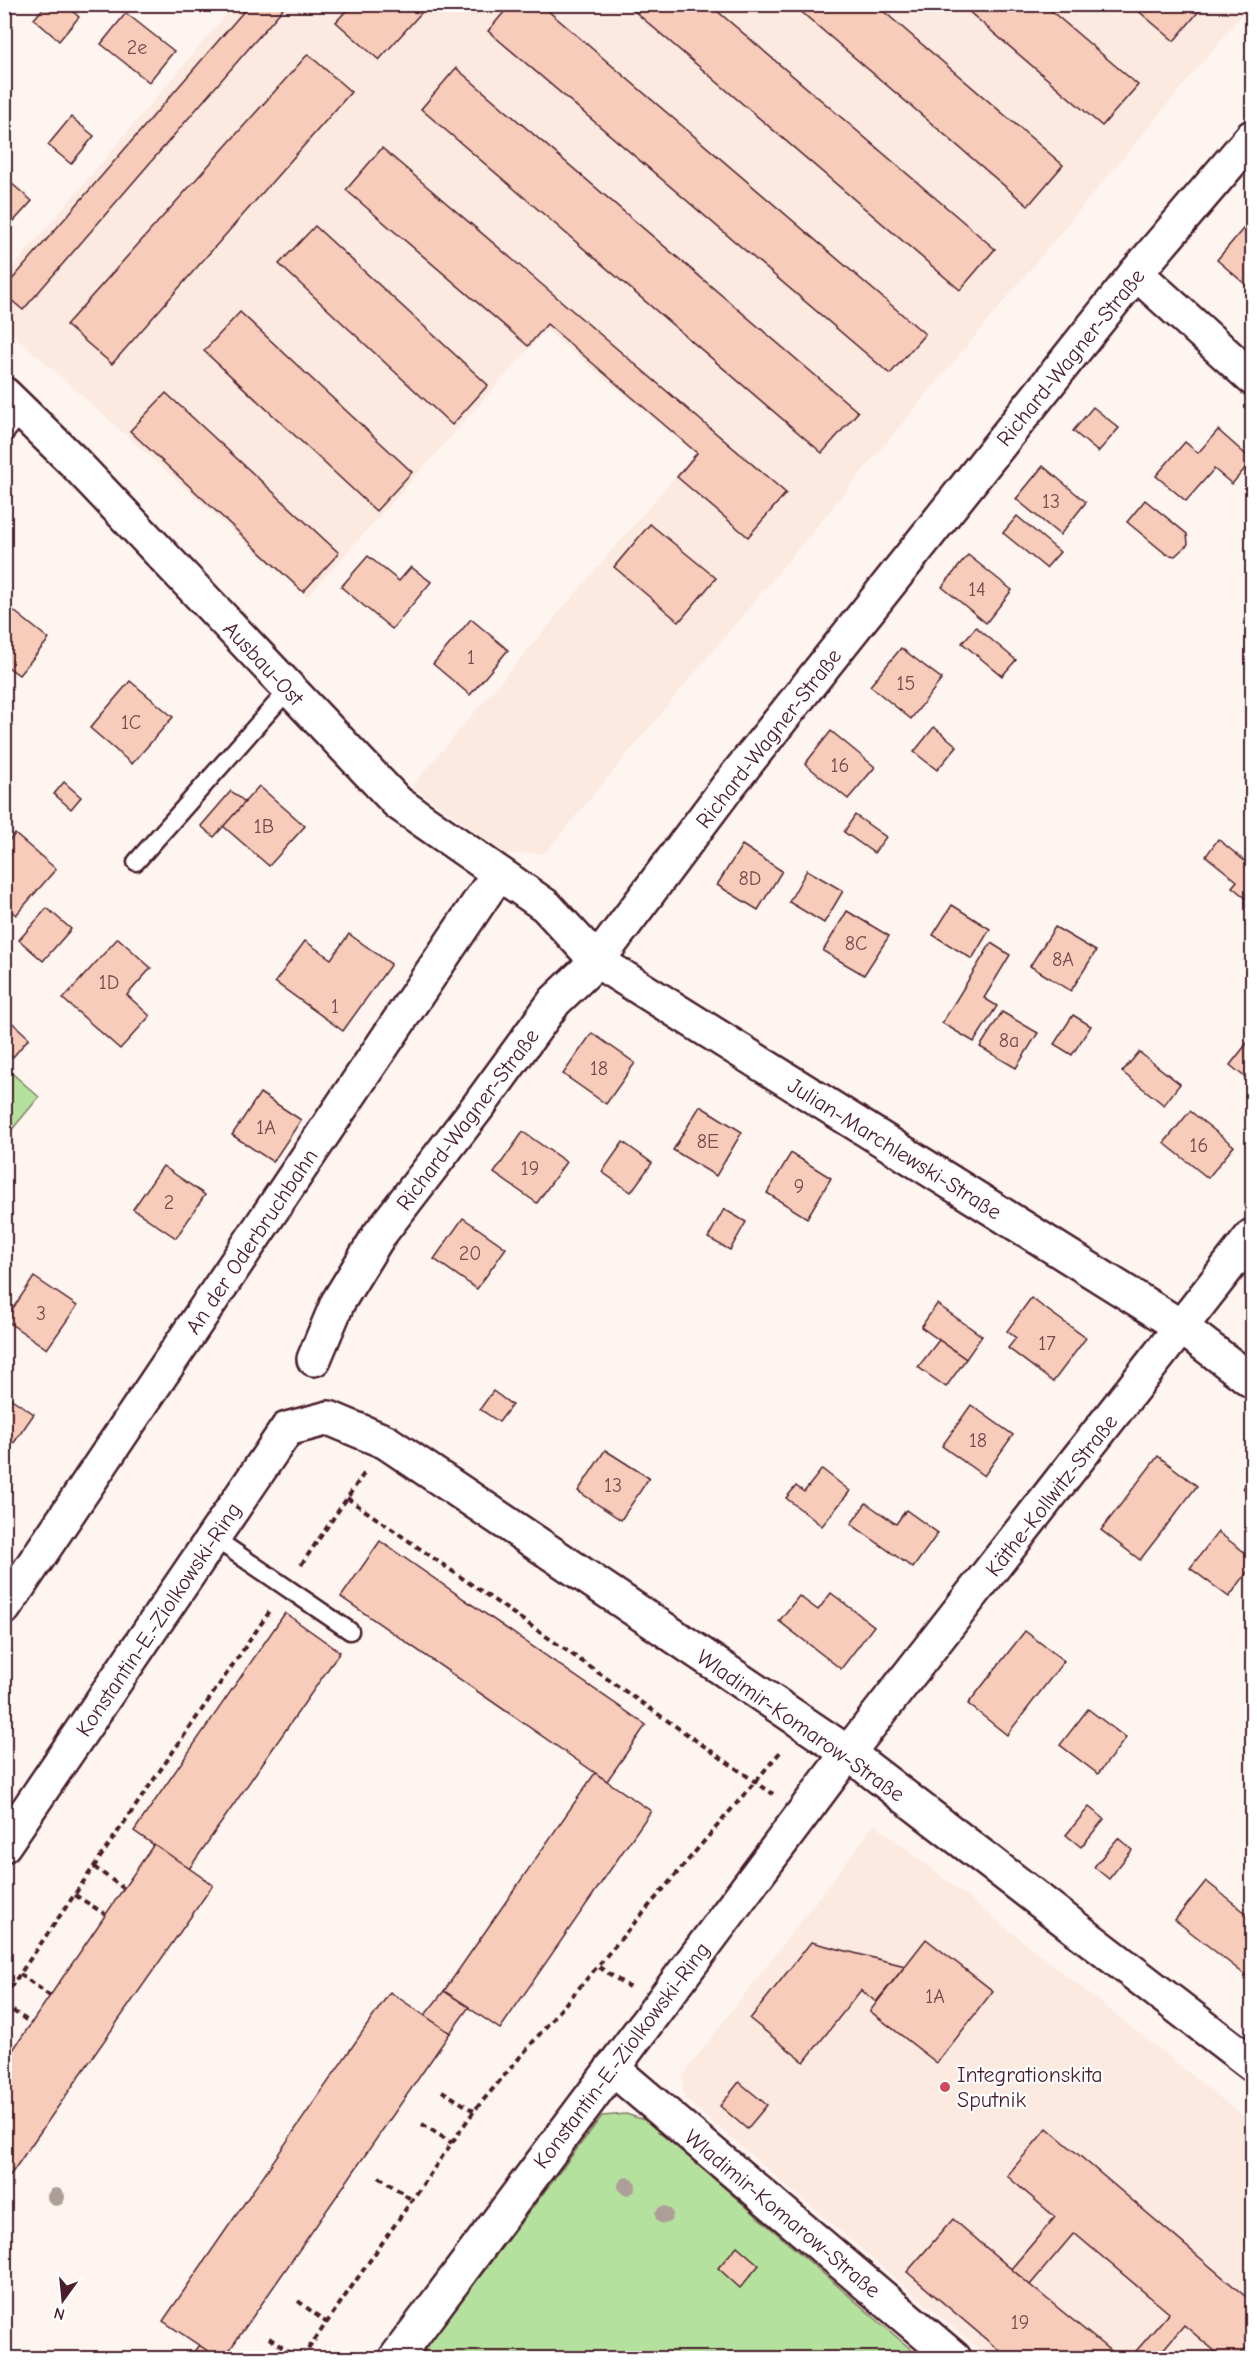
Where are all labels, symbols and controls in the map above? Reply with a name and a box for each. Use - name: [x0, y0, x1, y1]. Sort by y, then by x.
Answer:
- house number: 2e: [127, 36, 147, 59]
- street label: Richard-Wagner-Straße: [991, 264, 1150, 452]
- house number: 13: [1042, 490, 1060, 513]
- house number: 14: [968, 578, 986, 601]
- street label: Ausbau-Ost: [218, 616, 309, 712]
- street label: Richard-Wagner-Straße: [691, 644, 847, 834]
- house number: 1: [467, 646, 475, 669]
- house number: 15: [897, 672, 915, 695]
- house number: 1C: [121, 711, 141, 734]
- house number: 16: [831, 754, 849, 777]
- house number: 1B: [254, 815, 274, 838]
- house number: 8D: [739, 867, 761, 890]
- house number: 8C: [845, 932, 867, 955]
- house number: 8A: [1052, 948, 1074, 971]
- house number: 1D: [99, 971, 119, 994]
- house number: 1: [331, 995, 339, 1018]
- street label: Richard-Wagner-Straße: [391, 1024, 545, 1216]
- house number: 8a: [999, 1029, 1019, 1052]
- house number: 18: [590, 1057, 608, 1080]
- street label: Julian-Marchlewski-Straße: [783, 1072, 1006, 1225]
- house number: 1A: [256, 1116, 276, 1139]
- house number: 8E: [697, 1130, 719, 1153]
- house number: 16: [1190, 1134, 1208, 1157]
- street label: An der Oderbruchbahn: [180, 1144, 324, 1339]
- house number: 19: [521, 1157, 539, 1180]
- house number: 9: [794, 1175, 804, 1198]
- house number: 2: [164, 1191, 174, 1214]
- house number: 20: [459, 1242, 481, 1265]
- house number: 3: [36, 1302, 46, 1325]
- house number: 17: [1038, 1332, 1056, 1355]
- street label: Käthe-Kollwitz-Straße: [980, 1409, 1123, 1582]
- house number: 18: [969, 1429, 987, 1452]
- house number: 13: [604, 1474, 622, 1497]
- street label: Konstantin-E.-Ziolkowski-Ring: [71, 1498, 247, 1742]
- street label: Wladimir-Komarow-Straße: [691, 1644, 909, 1808]
- street label: Konstantin-E.-Ziolkowski-Ring: [528, 1937, 715, 2174]
- house number: 1A: [925, 1985, 945, 2008]
- place label: Integrationskita Sputnik: [957, 2062, 1103, 2113]
- marker: Integrationskita Sputnik: [938, 2080, 952, 2094]
- street label: Wladimir-Komarow-Straße: [679, 2124, 886, 2303]
- north arrow: [33, 2270, 93, 2330]
- text: N: [52, 2303, 67, 2324]
- house number: 19: [1011, 2311, 1029, 2334]

